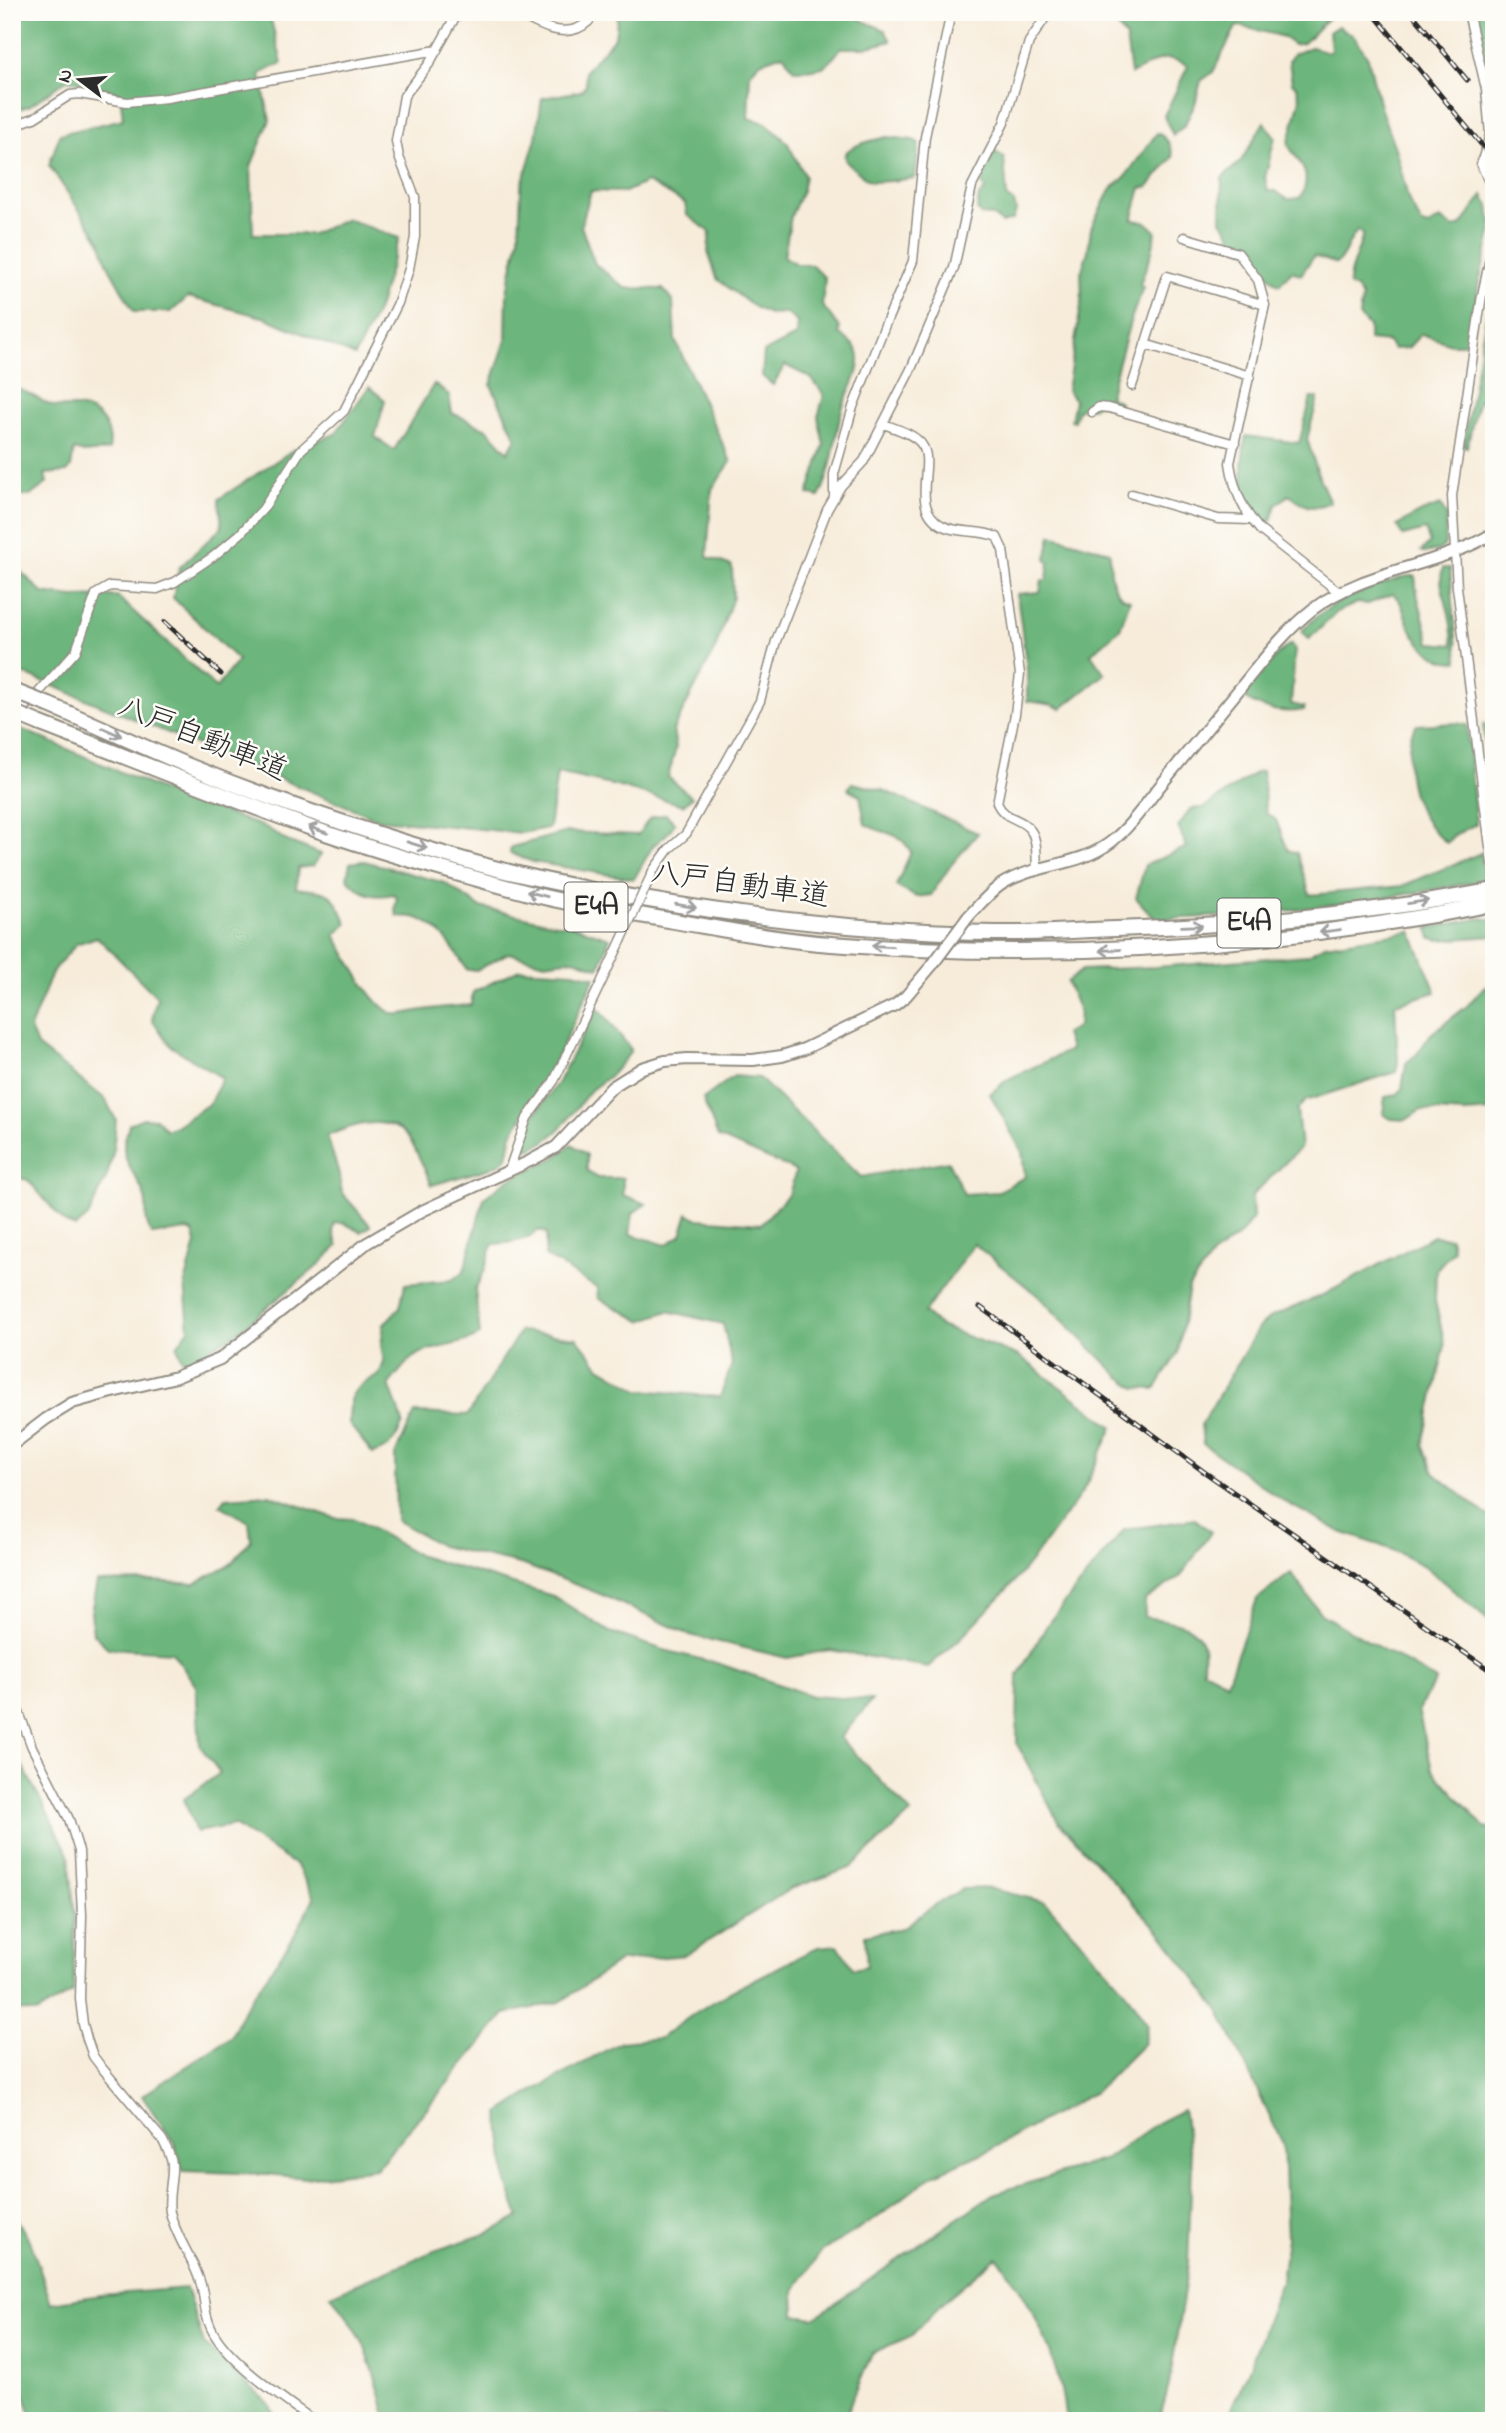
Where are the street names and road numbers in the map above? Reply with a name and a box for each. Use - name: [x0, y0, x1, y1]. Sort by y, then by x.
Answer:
- street label: 八戸自動車道: [110, 686, 294, 794]
- street label: 八戸自動車道: [648, 852, 832, 920]
- road number: E4A: [564, 883, 628, 932]
- road number: E4A: [1218, 898, 1280, 948]

